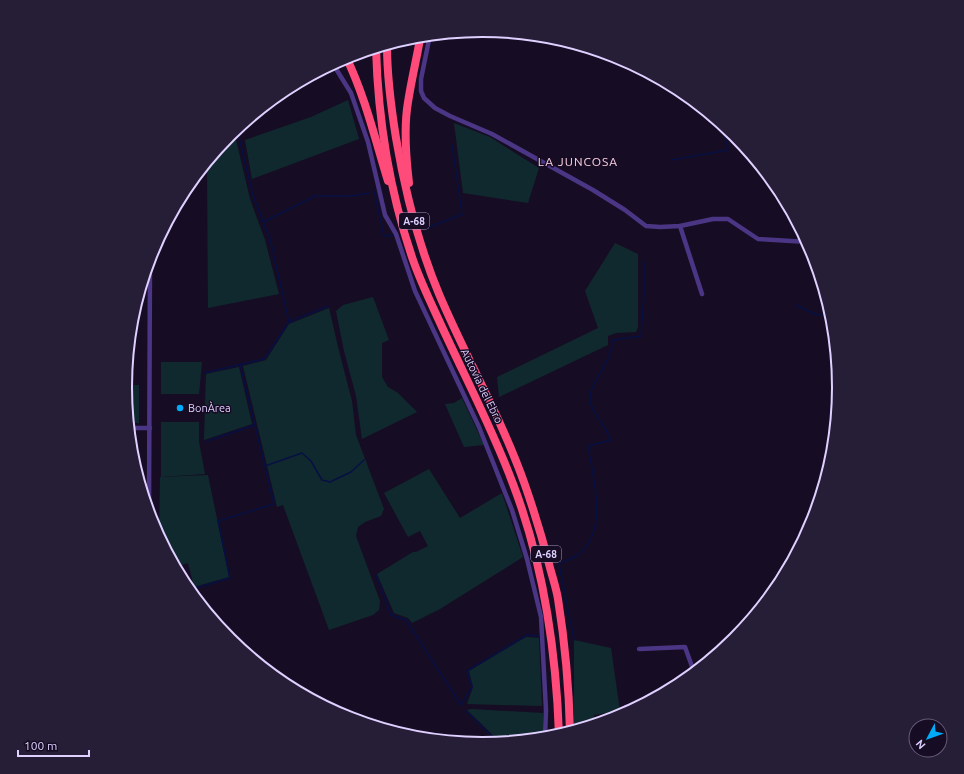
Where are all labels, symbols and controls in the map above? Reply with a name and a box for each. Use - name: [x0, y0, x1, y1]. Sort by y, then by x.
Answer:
- district label: LA JUNCOSA: [538, 155, 618, 168]
- road number: A-68: [399, 213, 429, 229]
- street label: Autovía del Ebro: [459, 347, 505, 425]
- place label: BonÀrea: [188, 401, 231, 414]
- marker: BonÀrea: [175, 403, 185, 413]
- road number: A-68: [531, 546, 561, 562]
- north arrow: [908, 718, 948, 758]
- scale bar: [18, 732, 89, 758]
- text: N: [913, 738, 928, 752]
- text: 100 m: [24, 739, 57, 752]

